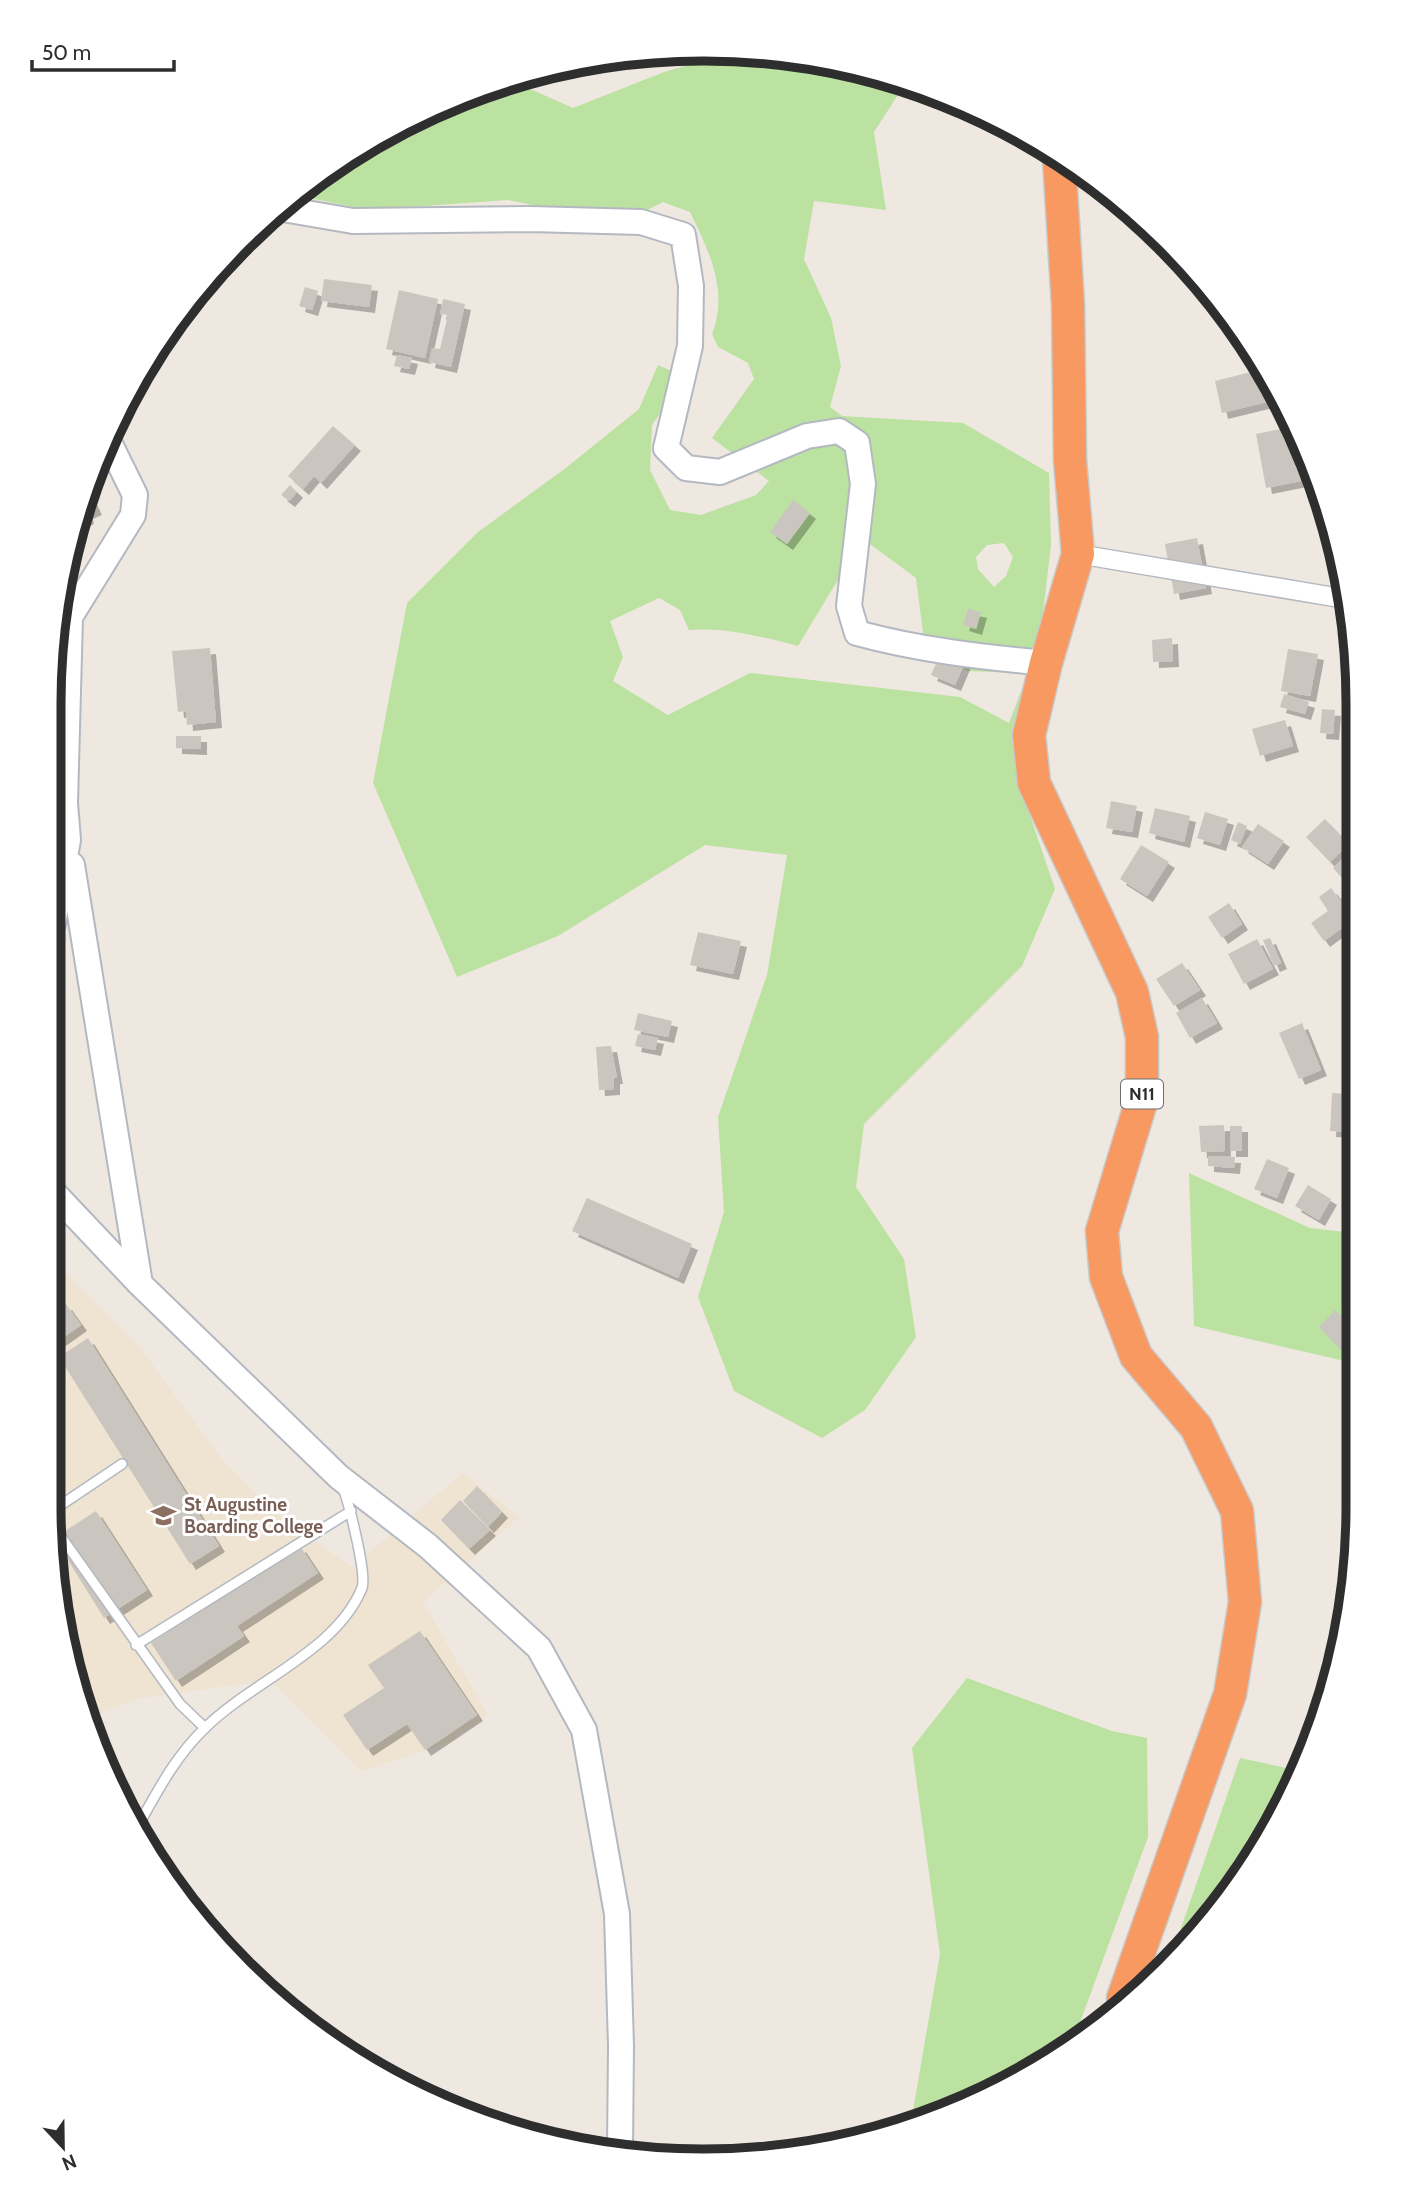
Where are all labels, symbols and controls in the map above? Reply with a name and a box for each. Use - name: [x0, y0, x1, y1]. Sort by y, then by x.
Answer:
- scale bar: [32, 28, 173, 72]
- text: 50 m: [42, 40, 91, 65]
- road number: N11: [1121, 1079, 1163, 1108]
- place label: St Augustine Boarding College: [184, 1493, 323, 1538]
- school or university icon: St Augustine Boarding College: [150, 1501, 178, 1529]
- north arrow: [28, 2112, 98, 2182]
- text: N: [59, 2149, 80, 2175]

